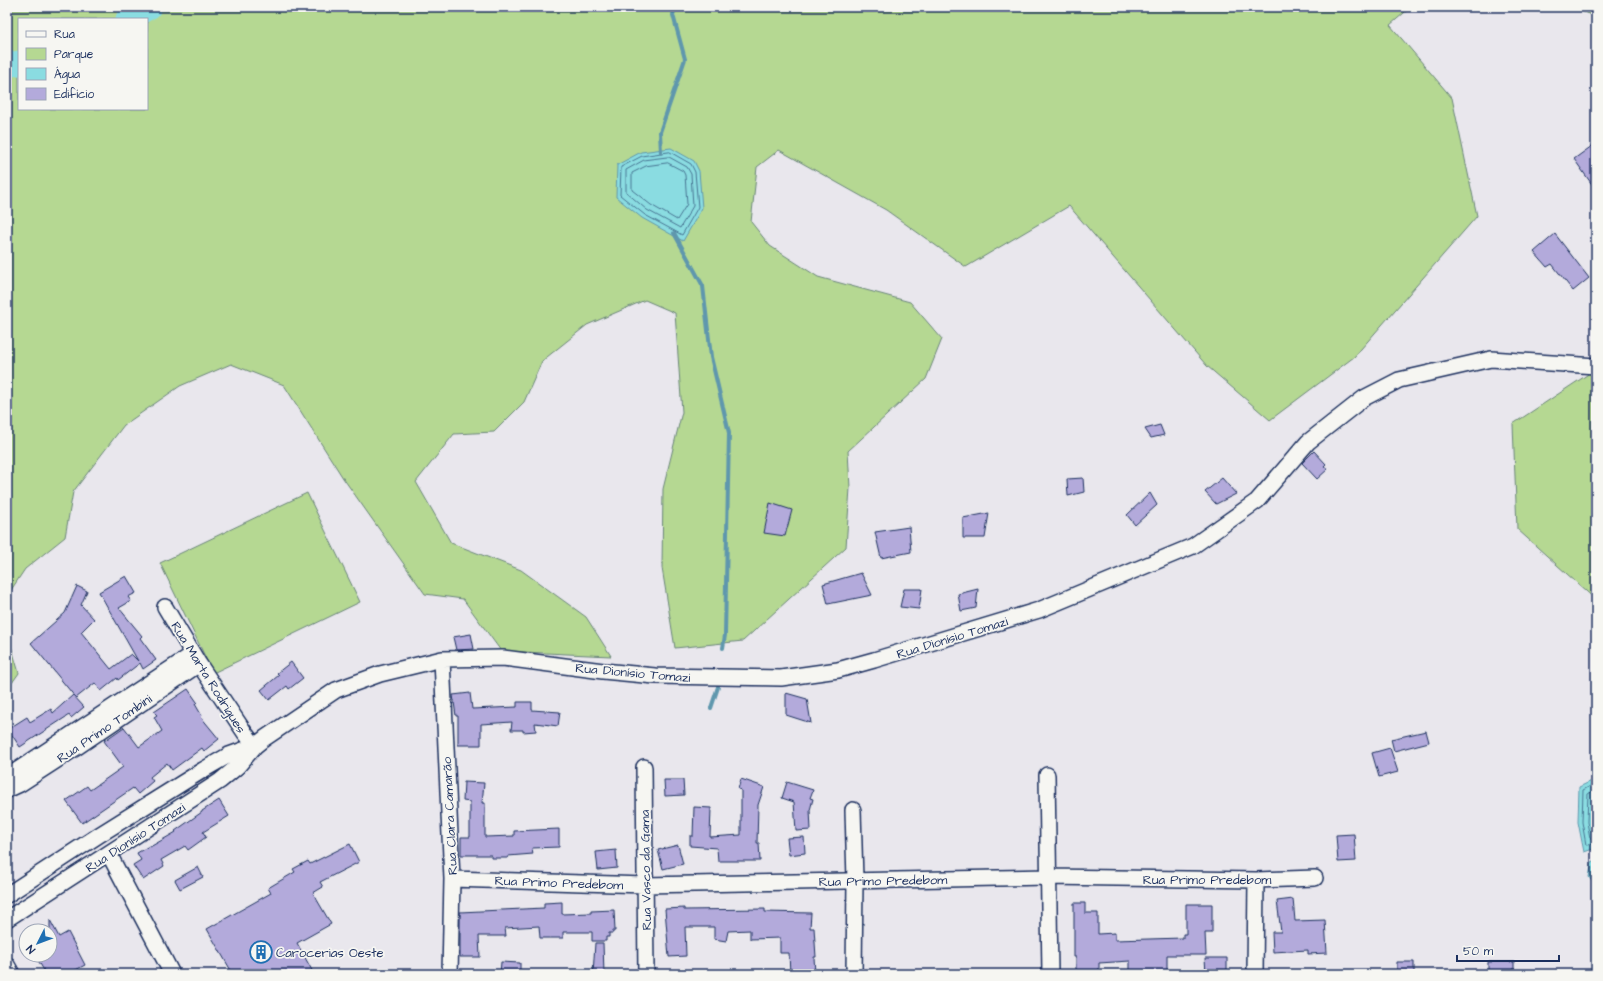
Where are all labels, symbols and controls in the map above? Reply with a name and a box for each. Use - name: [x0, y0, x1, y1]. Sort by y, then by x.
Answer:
- legend: [18, 18, 148, 110]
- text: Rua: [54, 26, 75, 43]
- text: Parque: [54, 46, 94, 63]
- text: Água: [54, 66, 80, 84]
- text: Edifício: [54, 86, 94, 103]
- street label: Rua Dionísio Tomazi: [894, 612, 1010, 663]
- street label: Rua Marta Rodrigues: [166, 618, 250, 738]
- street label: Rua Dionísio Tomazi: [575, 659, 691, 687]
- street label: Rua Primo Tombini: [54, 690, 156, 767]
- street label: Rua Clara Camarão: [438, 756, 462, 875]
- street label: Rua Dionísio Tomazi: [82, 799, 189, 877]
- street label: Rua Vasco da Gama: [636, 809, 656, 930]
- street label: Rua Primo Predebom: [819, 871, 948, 891]
- street label: Rua Primo Predebom: [1143, 871, 1272, 889]
- street label: Rua Primo Predebom: [494, 872, 624, 894]
- north arrow: [18, 923, 58, 963]
- scale bar: [1457, 937, 1559, 963]
- building icon: Carocerias Oeste: [248, 939, 274, 965]
- text: N: [23, 942, 39, 957]
- text: 50 m: [1463, 943, 1494, 960]
- place label: Carocerias Oeste: [276, 944, 384, 962]

